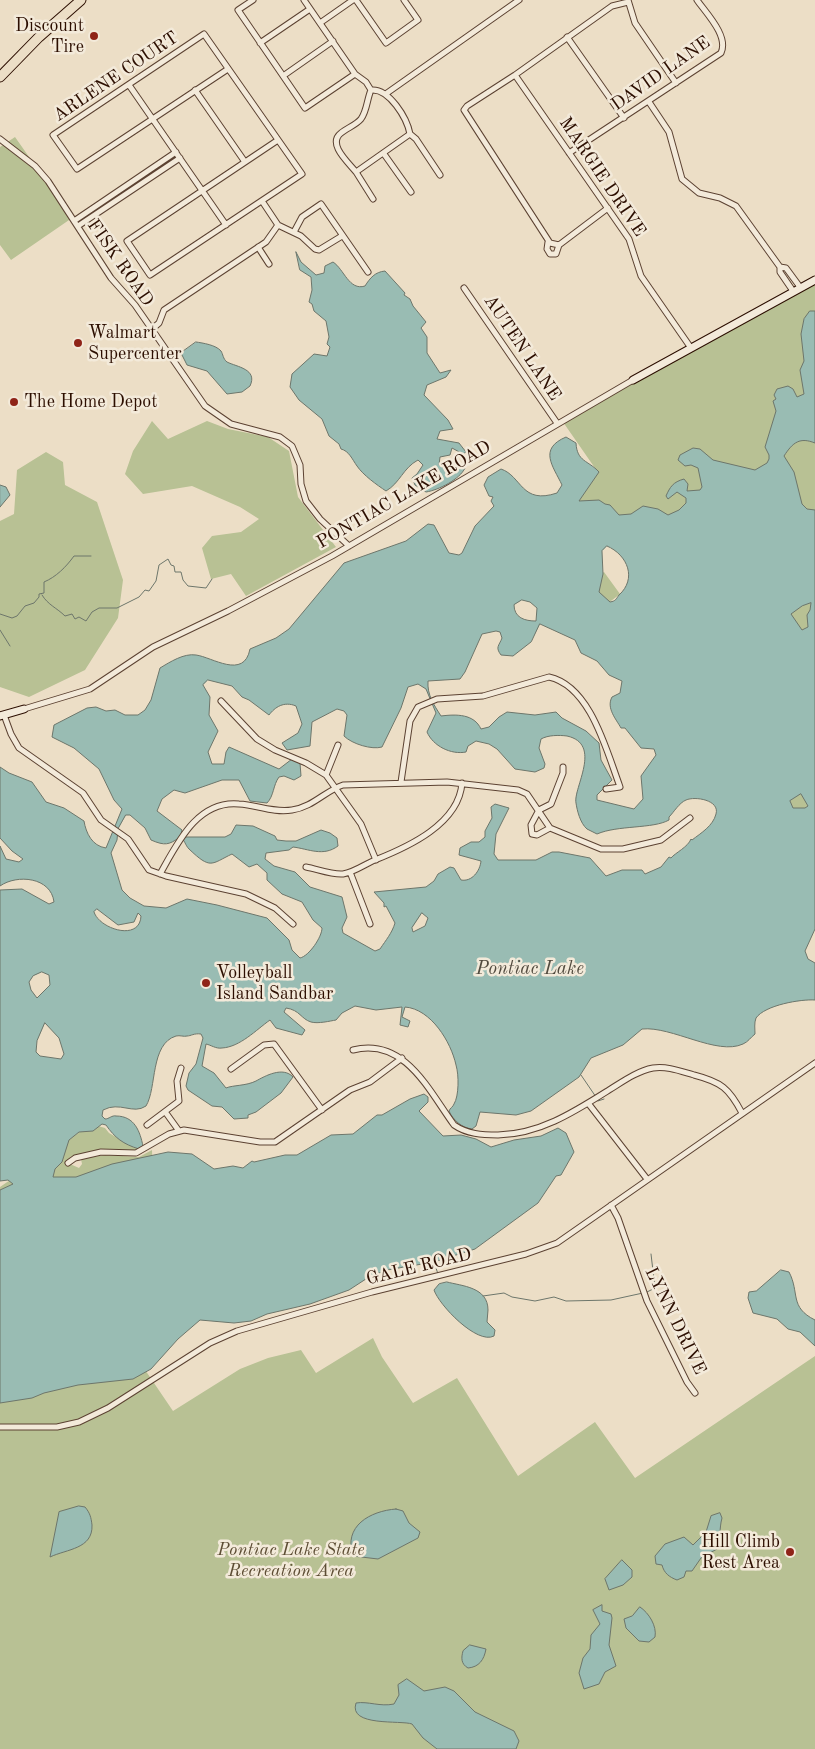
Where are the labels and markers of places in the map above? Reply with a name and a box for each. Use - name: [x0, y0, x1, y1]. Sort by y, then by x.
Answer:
- place label: Discount Tire: [15, 15, 84, 58]
- marker: Discount Tire: [88, 30, 100, 42]
- place label: Walmart Supercenter: [88, 322, 182, 364]
- marker: Walmart Supercenter: [72, 337, 84, 349]
- place label: The Home Depot: [24, 391, 158, 413]
- marker: The Home Depot: [8, 396, 20, 408]
- place label: Volleyball Island Sandbar: [216, 962, 333, 1004]
- marker: Volleyball Island Sandbar: [200, 977, 212, 989]
- place label: Hill Climb Rest Area: [701, 1531, 780, 1574]
- marker: Hill Climb Rest Area: [784, 1546, 796, 1558]

